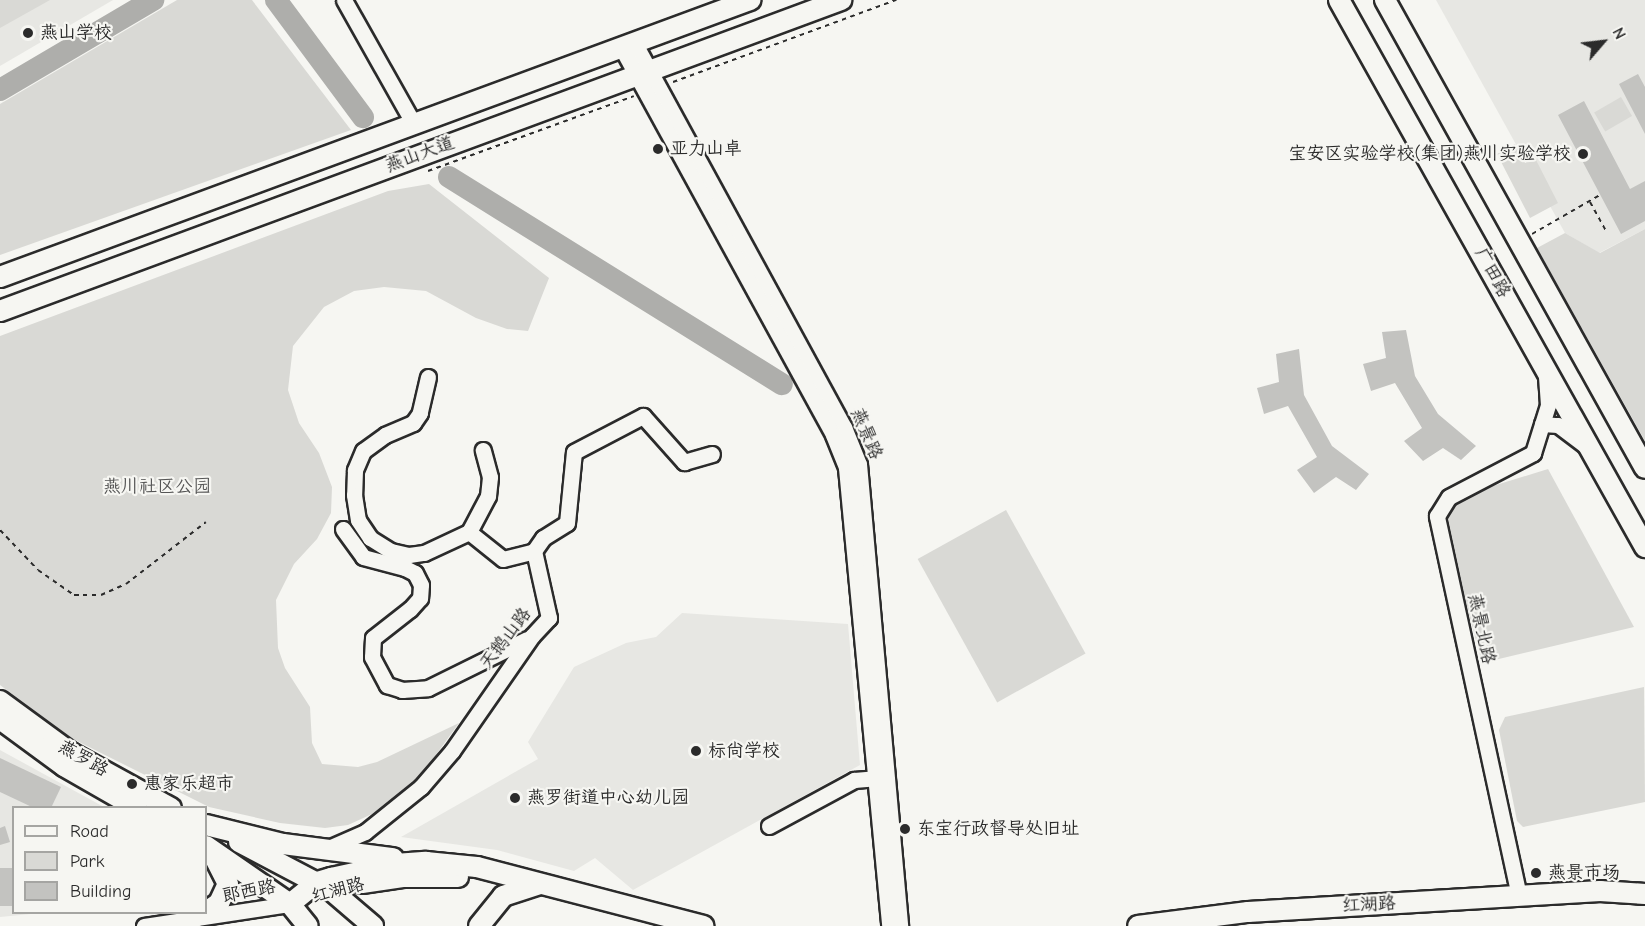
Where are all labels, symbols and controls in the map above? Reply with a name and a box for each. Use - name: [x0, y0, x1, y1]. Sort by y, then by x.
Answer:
- north arrow: [1573, 12, 1633, 72]
- place label: 燕山学校: [40, 22, 112, 44]
- text: N: [1608, 25, 1629, 42]
- marker: 燕山学校: [21, 26, 35, 40]
- street label: 燕山大道: [382, 133, 458, 177]
- place label: 亚力山卓: [670, 138, 742, 160]
- marker: 亚力山卓: [651, 142, 665, 156]
- place label: 宝安区实验学校(集团)燕川实验学校: [1289, 143, 1571, 165]
- marker: 宝安区实验学校(集团)燕川实验学校: [1576, 147, 1590, 161]
- street label: 广田路: [1469, 244, 1515, 302]
- street label: 燕景路: [846, 405, 886, 463]
- park label: 燕川社区公园: [103, 476, 211, 498]
- street label: 燕景北路: [1463, 592, 1499, 666]
- street label: 天鹅山路: [476, 604, 536, 674]
- street label: 燕罗路: [54, 736, 112, 782]
- place label: 标尚学校: [708, 740, 780, 762]
- marker: 标尚学校: [689, 744, 703, 758]
- place label: 惠家乐超市: [144, 773, 234, 795]
- marker: 惠家乐超市: [125, 777, 139, 791]
- place label: 燕罗街道中心幼儿园: [527, 787, 689, 809]
- marker: 燕罗街道中心幼儿园: [508, 791, 522, 805]
- legend: [12, 806, 207, 914]
- place label: 东宝行政督导处旧址: [917, 818, 1079, 840]
- text: Road: [70, 821, 109, 842]
- marker: 东宝行政督导处旧址: [898, 822, 912, 836]
- text: Park: [70, 851, 104, 872]
- place label: 燕景市场: [1548, 862, 1620, 884]
- marker: 燕景市场: [1529, 866, 1543, 880]
- street label: 红湖路: [309, 874, 367, 908]
- street label: 郎西路: [220, 876, 278, 908]
- text: Building: [70, 881, 132, 902]
- street label: 红湖路: [1341, 893, 1397, 917]

